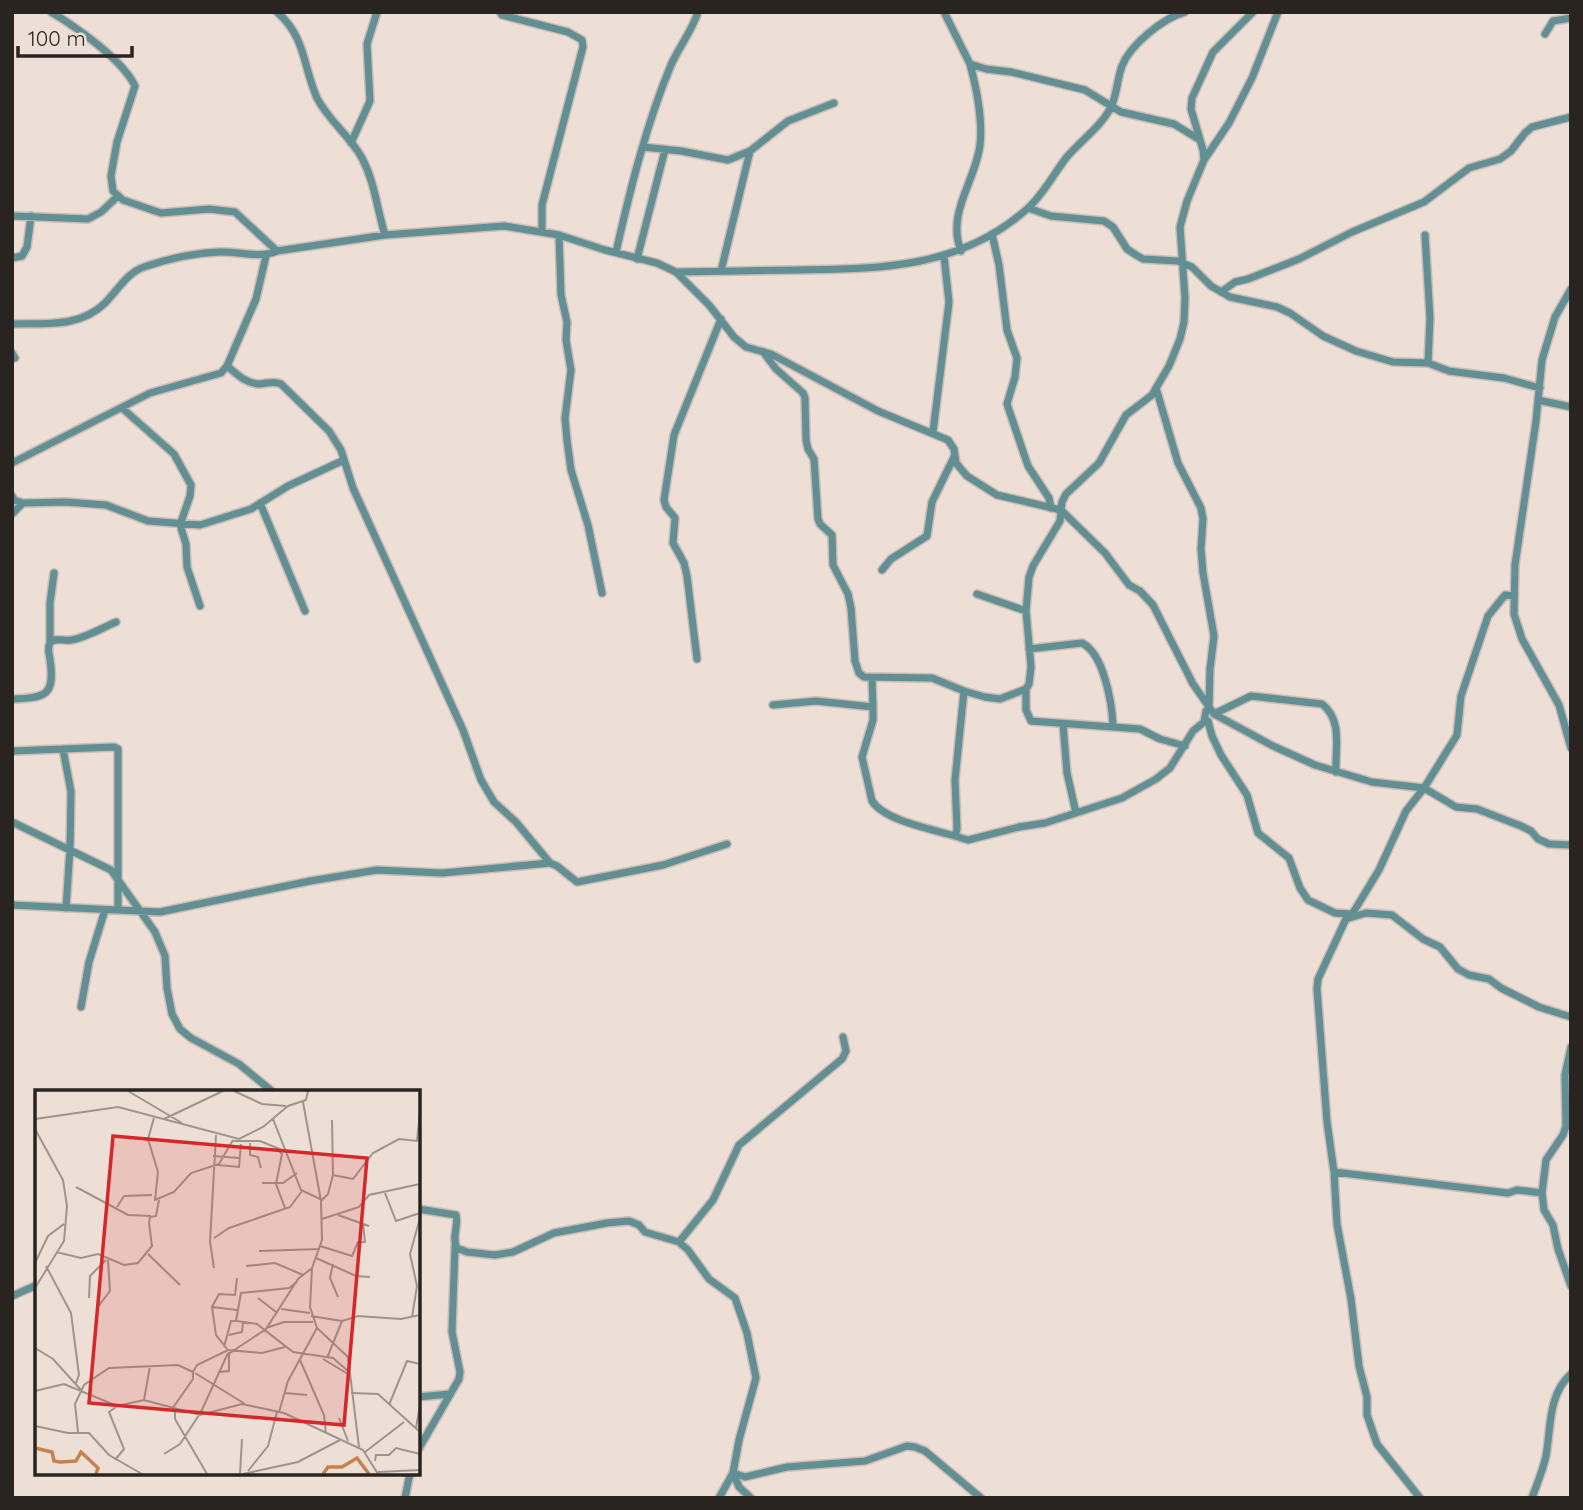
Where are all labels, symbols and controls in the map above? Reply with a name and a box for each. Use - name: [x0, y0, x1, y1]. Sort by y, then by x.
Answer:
- scale bar: [18, 14, 131, 58]
- text: 100 m: [28, 25, 86, 51]
- inset map: [35, 1090, 420, 1475]

